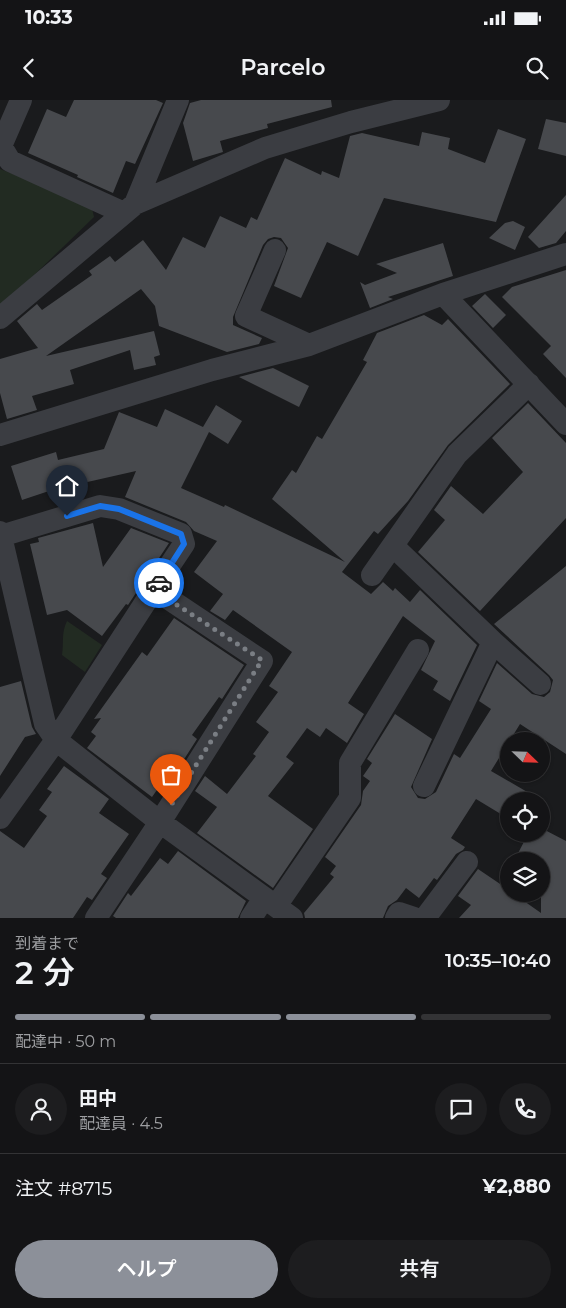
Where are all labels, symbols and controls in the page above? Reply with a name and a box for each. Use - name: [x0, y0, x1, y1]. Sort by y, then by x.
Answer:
- text: 10:33: [25, 6, 73, 29]
- icon: back: [15, 54, 43, 82]
- text: Parcelo: [241, 54, 325, 81]
- icon: search: [523, 54, 551, 82]
- pin: [46, 465, 88, 516]
- icon: home: [53, 472, 81, 500]
- courier: [134, 558, 184, 608]
- icon: car: [145, 569, 173, 597]
- north arrow: [500, 732, 550, 782]
- map controls: [500, 732, 550, 902]
- pin: [150, 754, 192, 805]
- icon: bag: [157, 761, 185, 789]
- button: locate: [500, 792, 550, 842]
- button: layers: [500, 852, 550, 902]
- text: 到着まで: [15, 934, 79, 953]
- text: 10:35–10:40: [445, 949, 551, 972]
- text: 2 分: [15, 953, 74, 992]
- text: 配達中 · 50 m: [15, 1032, 116, 1051]
- button: person: [15, 1083, 67, 1135]
- button: chat: [435, 1083, 487, 1135]
- button: phone: [499, 1083, 551, 1135]
- text: 田中: [79, 1087, 117, 1110]
- text: 配達員 · 4.5: [79, 1114, 163, 1133]
- text: ¥2,880: [482, 1175, 551, 1198]
- text: 注文 #8715: [15, 1177, 112, 1200]
- button: ヘルプ: [15, 1240, 278, 1298]
- button: 共有: [288, 1240, 551, 1298]

